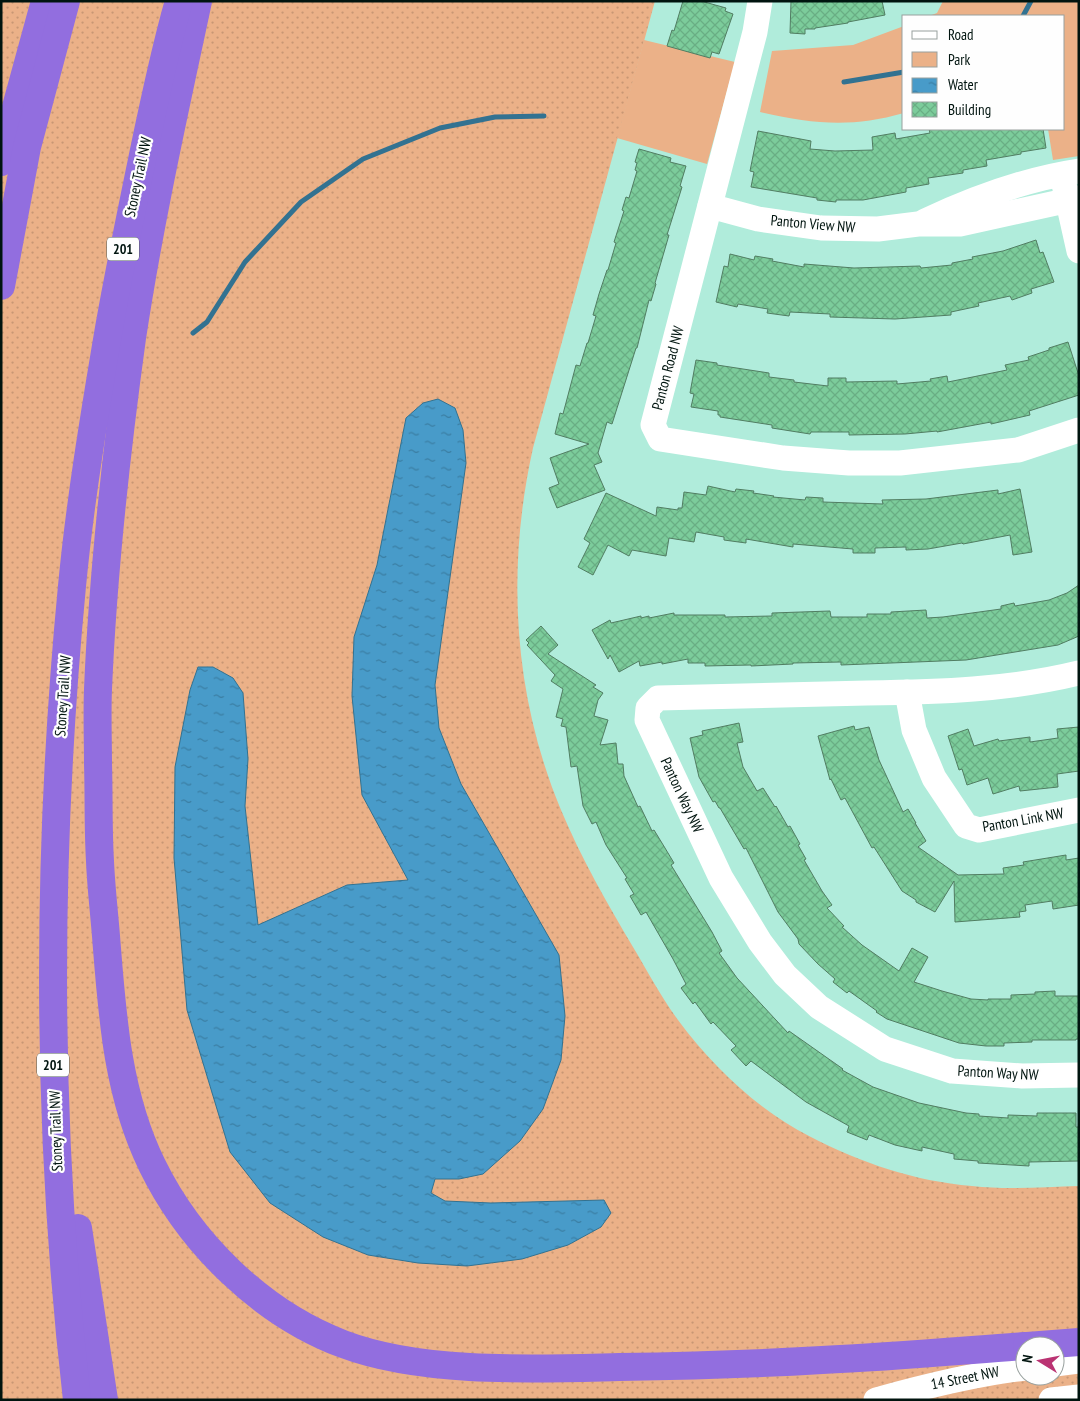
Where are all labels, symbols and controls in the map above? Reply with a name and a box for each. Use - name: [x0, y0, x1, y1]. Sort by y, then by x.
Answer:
- legend: [902, 15, 1065, 130]
- text: Road: [948, 25, 974, 44]
- text: Park: [948, 50, 970, 69]
- text: Water: [948, 75, 979, 94]
- text: Building: [948, 100, 991, 119]
- street label: Stoney Trail NW: [120, 135, 155, 219]
- street label: Panton View NW: [770, 210, 856, 237]
- road number: 201: [107, 238, 139, 260]
- street label: Panton Road NW: [647, 324, 688, 412]
- street label: Stoney Trail NW: [50, 655, 75, 737]
- street label: Panton Way NW: [657, 754, 708, 836]
- street label: Panton Link NW: [981, 803, 1065, 836]
- road number: 201: [37, 1054, 69, 1076]
- street label: Panton Way NW: [957, 1061, 1039, 1084]
- street label: Stoney Trail NW: [45, 1090, 66, 1172]
- north arrow: [1015, 1336, 1065, 1386]
- text: N: [1018, 1353, 1037, 1364]
- street label: 14 Street NW: [929, 1362, 1001, 1393]

